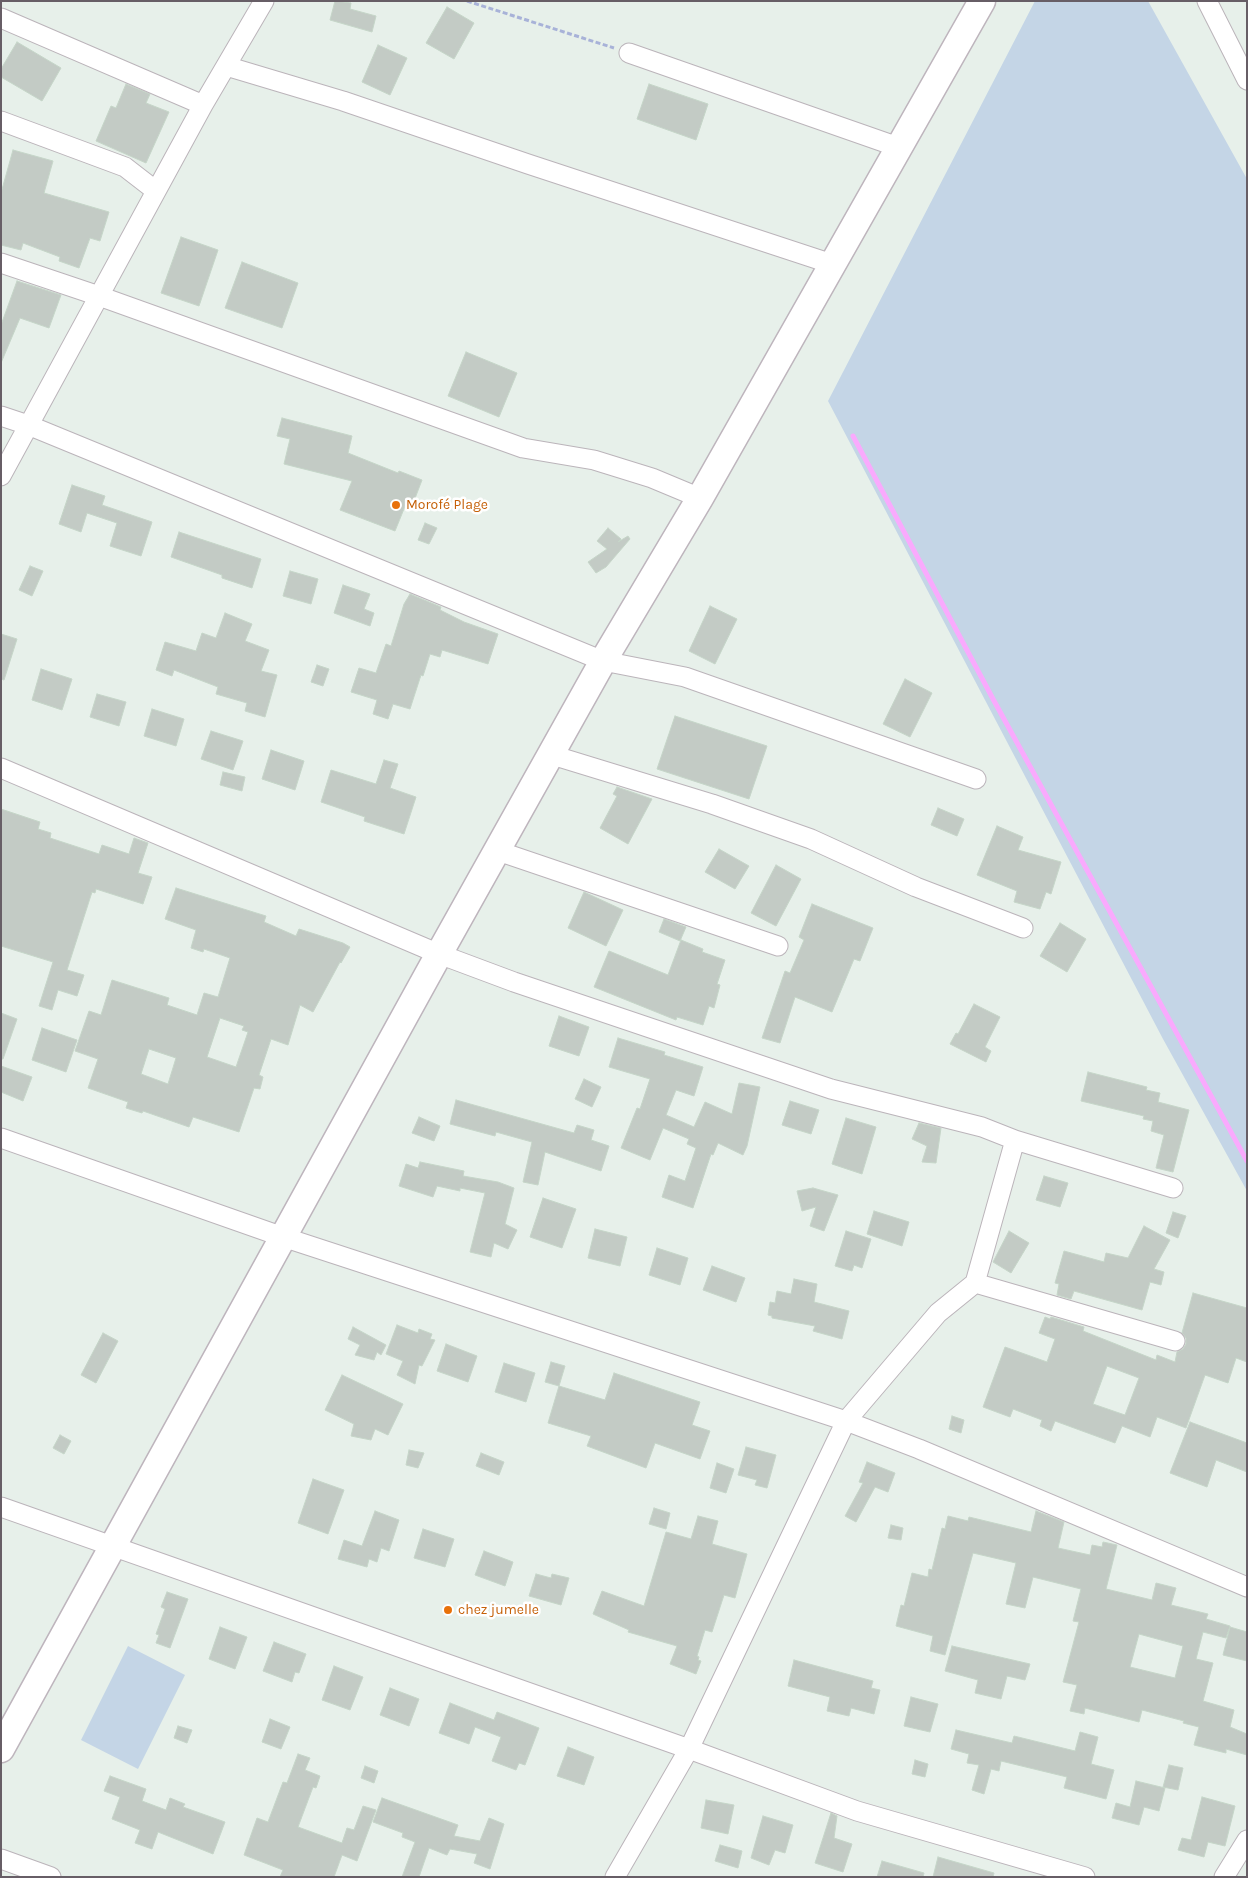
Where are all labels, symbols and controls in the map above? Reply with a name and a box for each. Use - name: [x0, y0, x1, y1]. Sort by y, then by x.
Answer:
- place label: Morofé Plage: [406, 497, 488, 513]
- marker: Morofé Plage: [390, 499, 402, 511]
- place label: chez jumelle: [458, 1602, 539, 1618]
- marker: chez jumelle: [442, 1604, 454, 1616]

